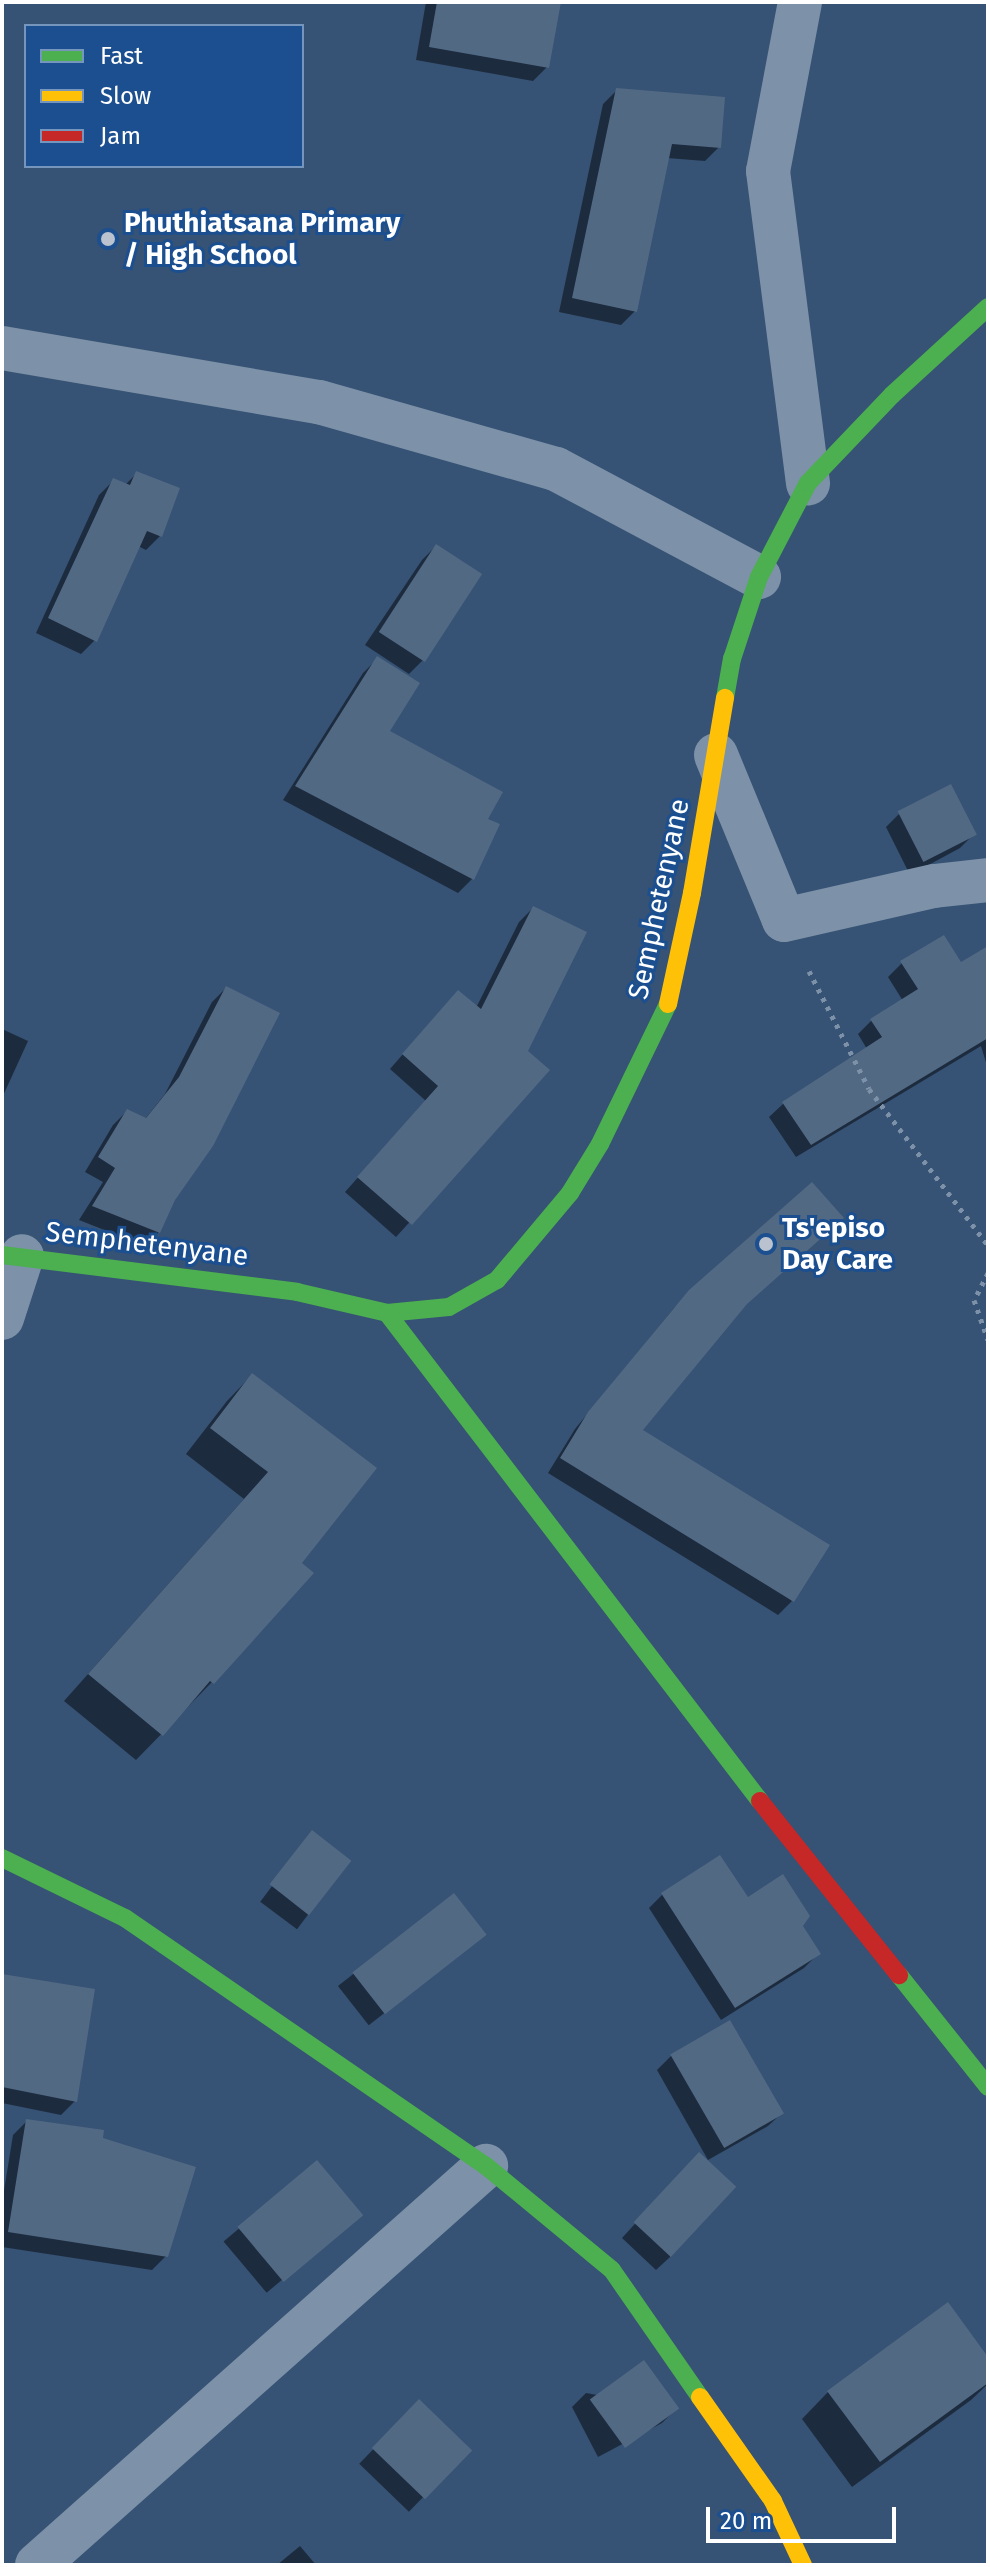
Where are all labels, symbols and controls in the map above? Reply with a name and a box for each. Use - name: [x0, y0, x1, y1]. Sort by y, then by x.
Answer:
- legend: [24, 24, 304, 168]
- text: Fast: [100, 42, 143, 70]
- text: Slow: [100, 82, 151, 110]
- text: Jam: [100, 122, 141, 150]
- place label: Phuthiatsana Primary / High School: [124, 206, 400, 272]
- marker: Phuthiatsana Primary / High School: [99, 230, 117, 248]
- street label: Semphetenyane: [621, 796, 697, 1002]
- place label: Ts'episo Day Care: [782, 1211, 893, 1277]
- street label: Semphetenyane: [44, 1215, 250, 1273]
- marker: Ts'episo Day Care: [757, 1235, 775, 1253]
- scale bar: [710, 2491, 900, 2541]
- text: 20 m: [720, 2507, 772, 2535]

